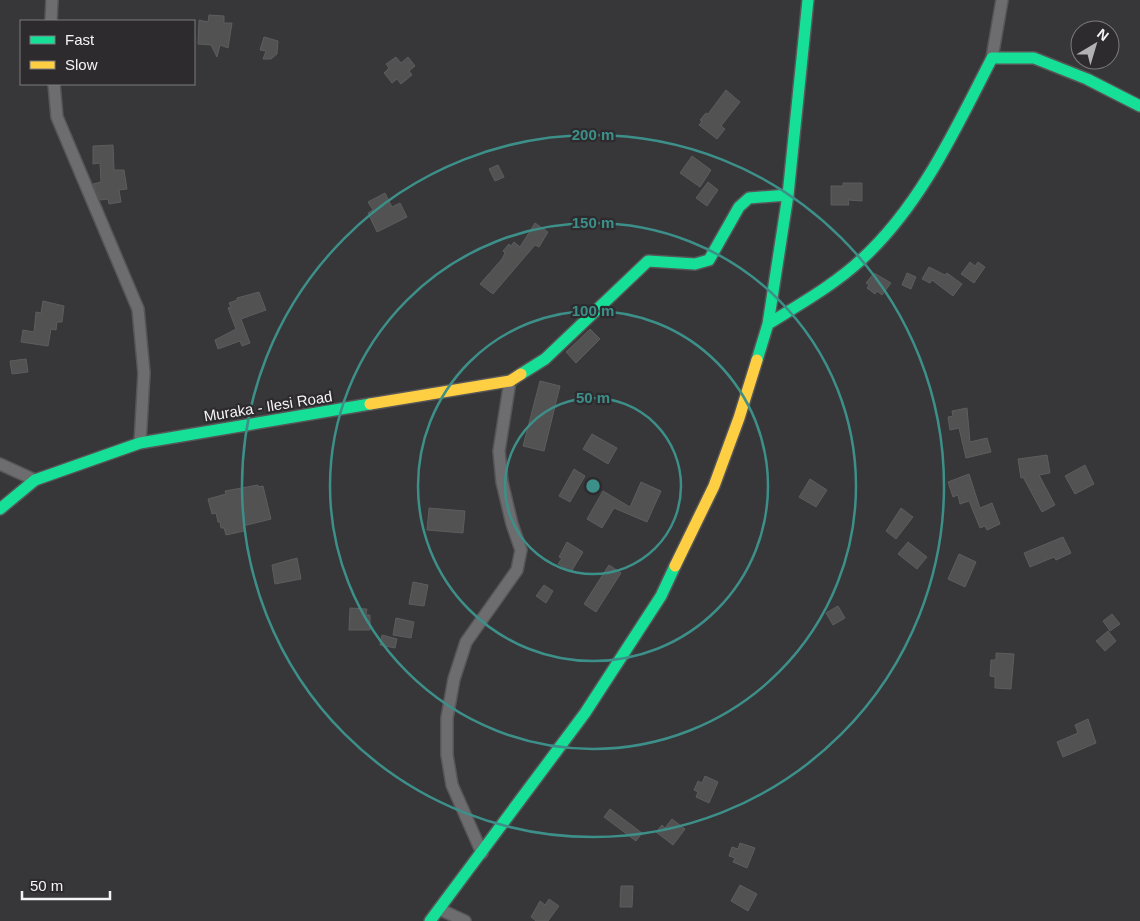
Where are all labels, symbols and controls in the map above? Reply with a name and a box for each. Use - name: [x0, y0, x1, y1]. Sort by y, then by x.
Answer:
- legend: [20, 20, 195, 85]
- north arrow: [1070, 20, 1120, 70]
- text: N: [1094, 25, 1112, 44]
- text: Fast: [65, 31, 95, 48]
- text: Slow: [65, 56, 98, 73]
- text: 200 m: [572, 126, 614, 143]
- text: 150 m: [572, 214, 614, 231]
- text: 100 m: [572, 302, 614, 319]
- street label: Muraka - Ilesi Road: [202, 387, 334, 425]
- text: 50 m: [576, 389, 610, 406]
- centre of rings: [584, 477, 602, 495]
- scale bar: [22, 868, 110, 900]
- text: 50 m: [30, 877, 63, 894]

